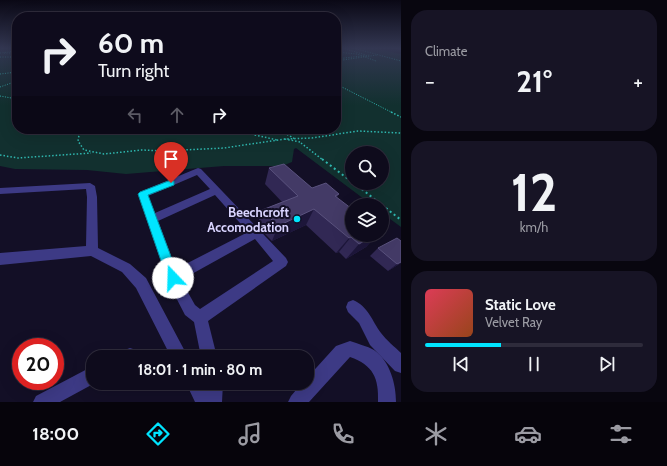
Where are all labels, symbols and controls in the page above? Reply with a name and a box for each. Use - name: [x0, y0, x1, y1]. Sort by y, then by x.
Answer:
- text: 60 m: [98, 26, 164, 60]
- icon: right: [32, 28, 84, 80]
- text: Climate: [425, 43, 467, 59]
- text: Turn right: [98, 60, 169, 82]
- text: 21°: [516, 63, 552, 100]
- text: −: [425, 68, 435, 95]
- text: +: [633, 68, 643, 95]
- icon: left: [124, 104, 146, 126]
- icon: ahead: [166, 104, 188, 126]
- icon: right: [208, 104, 230, 126]
- pin: [154, 142, 188, 183]
- map controls: [345, 146, 389, 242]
- button: search: [345, 146, 389, 190]
- icon: arrive: [160, 148, 182, 170]
- text: 12: [511, 161, 557, 224]
- button: layers: [345, 198, 389, 242]
- place label: Beechcroft Accomodation: [207, 204, 290, 235]
- marker: Beechcroft Accomodation: [292, 214, 302, 224]
- text: km/h: [520, 219, 548, 235]
- position arrow: [152, 257, 194, 299]
- text: Static Love: [485, 296, 556, 314]
- text: Velvet Ray: [485, 314, 542, 330]
- speed limit sign: 20: [12, 338, 64, 390]
- icon: previous: [450, 353, 472, 375]
- icon: pause: [523, 353, 545, 375]
- icon: next: [596, 353, 618, 375]
- text: 18:01 · 1 min · 80 m: [138, 361, 262, 379]
- icon: directions: [144, 420, 172, 448]
- icon: music: [236, 420, 264, 448]
- icon: phone: [329, 420, 357, 448]
- icon: climate: [422, 420, 450, 448]
- icon: car: [514, 420, 542, 448]
- icon: filters: [607, 420, 635, 448]
- text: 18:00: [32, 423, 79, 445]

